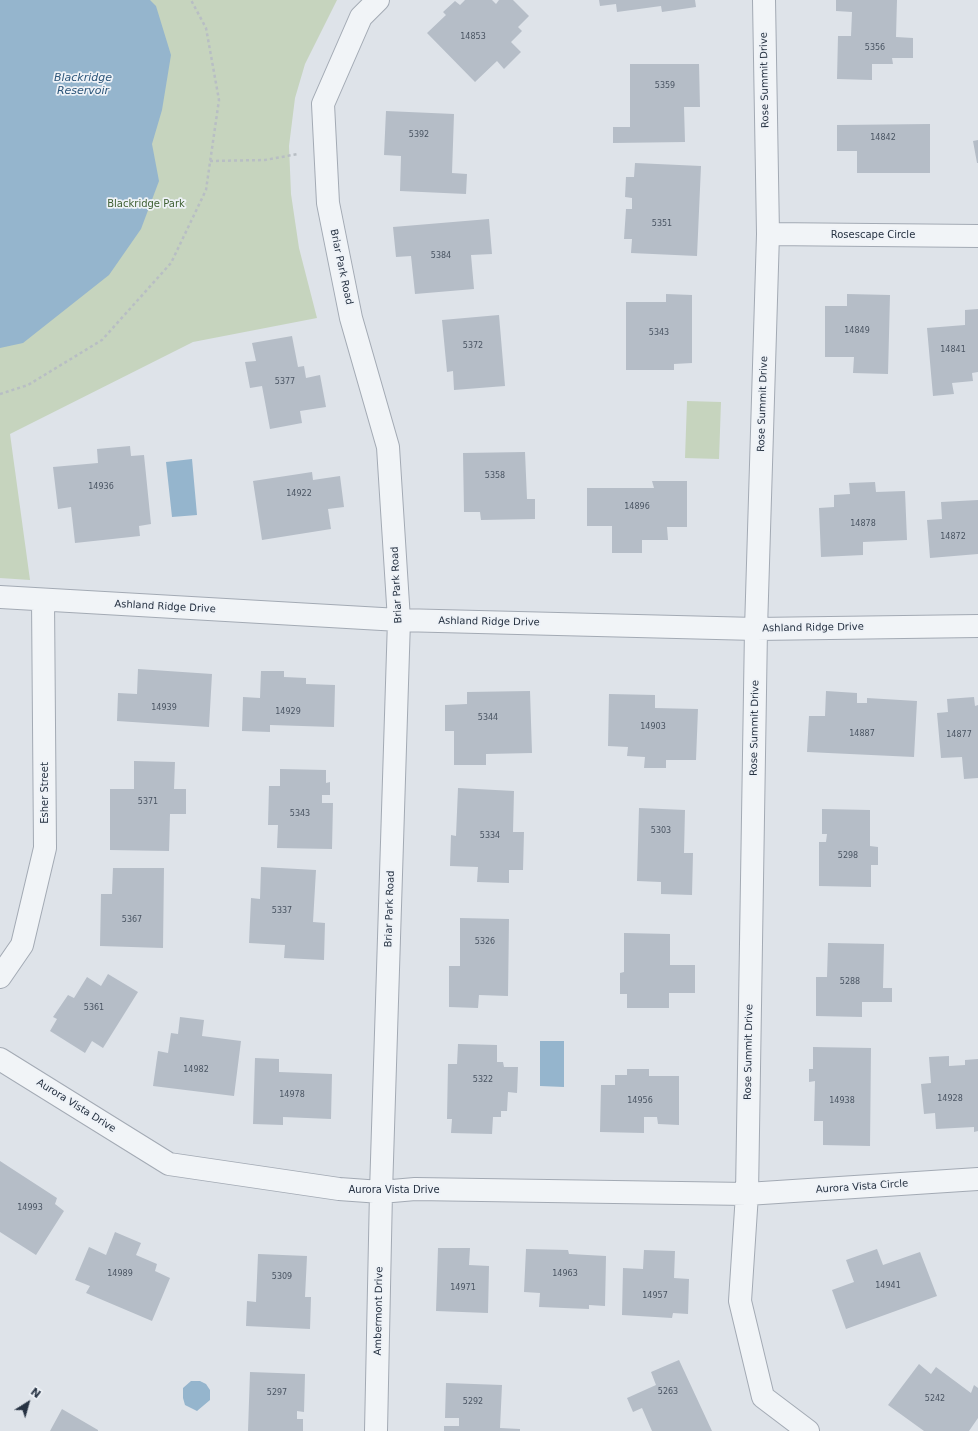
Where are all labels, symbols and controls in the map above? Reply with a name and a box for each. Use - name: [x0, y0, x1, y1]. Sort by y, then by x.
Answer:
- house number: 14853: [460, 32, 486, 42]
- street label: Rose Summit Drive: [758, 32, 772, 128]
- house number: 5356: [865, 43, 885, 53]
- water label: Blackridge Reservoir: [54, 71, 112, 97]
- house number: 5359: [655, 81, 675, 91]
- house number: 5392: [409, 130, 429, 140]
- house number: 14842: [870, 133, 896, 143]
- park label: Blackridge Park: [107, 198, 185, 210]
- house number: 5351: [652, 219, 672, 229]
- street label: Briar Park Road: [327, 228, 355, 306]
- street label: Rosescape Circle: [831, 229, 915, 241]
- house number: 5384: [431, 251, 451, 261]
- house number: 14849: [844, 326, 870, 336]
- house number: 5343: [649, 328, 669, 338]
- house number: 5372: [463, 341, 483, 351]
- house number: 14841: [940, 345, 966, 355]
- street label: Rose Summit Drive: [755, 356, 771, 452]
- house number: 5377: [275, 377, 295, 387]
- house number: 5358: [485, 471, 505, 481]
- house number: 14936: [88, 482, 114, 492]
- house number: 14922: [286, 489, 312, 499]
- house number: 14896: [624, 502, 650, 512]
- house number: 14878: [850, 519, 876, 529]
- house number: 14872: [940, 532, 966, 542]
- street label: Briar Park Road: [389, 546, 405, 624]
- street label: Ashland Ridge Drive: [114, 598, 216, 616]
- street label: Ashland Ridge Drive: [438, 615, 540, 629]
- street label: Ashland Ridge Drive: [762, 621, 864, 635]
- street label: Rose Summit Drive: [748, 680, 762, 776]
- house number: 14939: [151, 703, 177, 713]
- house number: 14929: [275, 707, 301, 717]
- house number: 5344: [478, 713, 498, 723]
- house number: 14903: [640, 722, 666, 732]
- house number: 14887: [849, 729, 875, 739]
- house number: 14877: [946, 730, 972, 740]
- street label: Esher Street: [39, 762, 51, 824]
- house number: 5371: [138, 797, 158, 807]
- house number: 5343: [290, 809, 310, 819]
- house number: 5303: [651, 826, 671, 836]
- house number: 5334: [480, 831, 500, 841]
- house number: 5298: [838, 851, 858, 861]
- street label: Briar Park Road: [383, 870, 397, 948]
- house number: 5337: [272, 906, 292, 916]
- house number: 5367: [122, 915, 142, 925]
- house number: 5326: [475, 937, 495, 947]
- house number: 5288: [840, 977, 860, 987]
- house number: 5361: [84, 1003, 104, 1013]
- street label: Rose Summit Drive: [742, 1004, 756, 1100]
- house number: 14982: [183, 1065, 209, 1075]
- house number: 5322: [473, 1075, 493, 1085]
- street label: Aurora Vista Drive: [34, 1077, 118, 1135]
- house number: 14978: [279, 1090, 305, 1100]
- house number: 14928: [937, 1094, 963, 1104]
- house number: 14956: [627, 1096, 653, 1106]
- house number: 14938: [829, 1096, 855, 1106]
- street label: Aurora Vista Circle: [815, 1178, 909, 1196]
- street label: Aurora Vista Drive: [348, 1184, 440, 1196]
- house number: 14993: [17, 1203, 43, 1213]
- street label: Ambermont Drive: [372, 1266, 386, 1356]
- house number: 14989: [107, 1269, 133, 1279]
- house number: 14963: [552, 1269, 578, 1279]
- house number: 5309: [272, 1272, 292, 1282]
- house number: 14941: [875, 1281, 901, 1291]
- house number: 14971: [450, 1283, 476, 1293]
- house number: 14957: [642, 1291, 668, 1301]
- north arrow: [8, 1383, 48, 1423]
- text: N: [28, 1385, 43, 1401]
- house number: 5263: [658, 1387, 678, 1397]
- house number: 5297: [267, 1388, 287, 1398]
- house number: 5242: [925, 1394, 945, 1404]
- house number: 5292: [463, 1397, 483, 1407]

